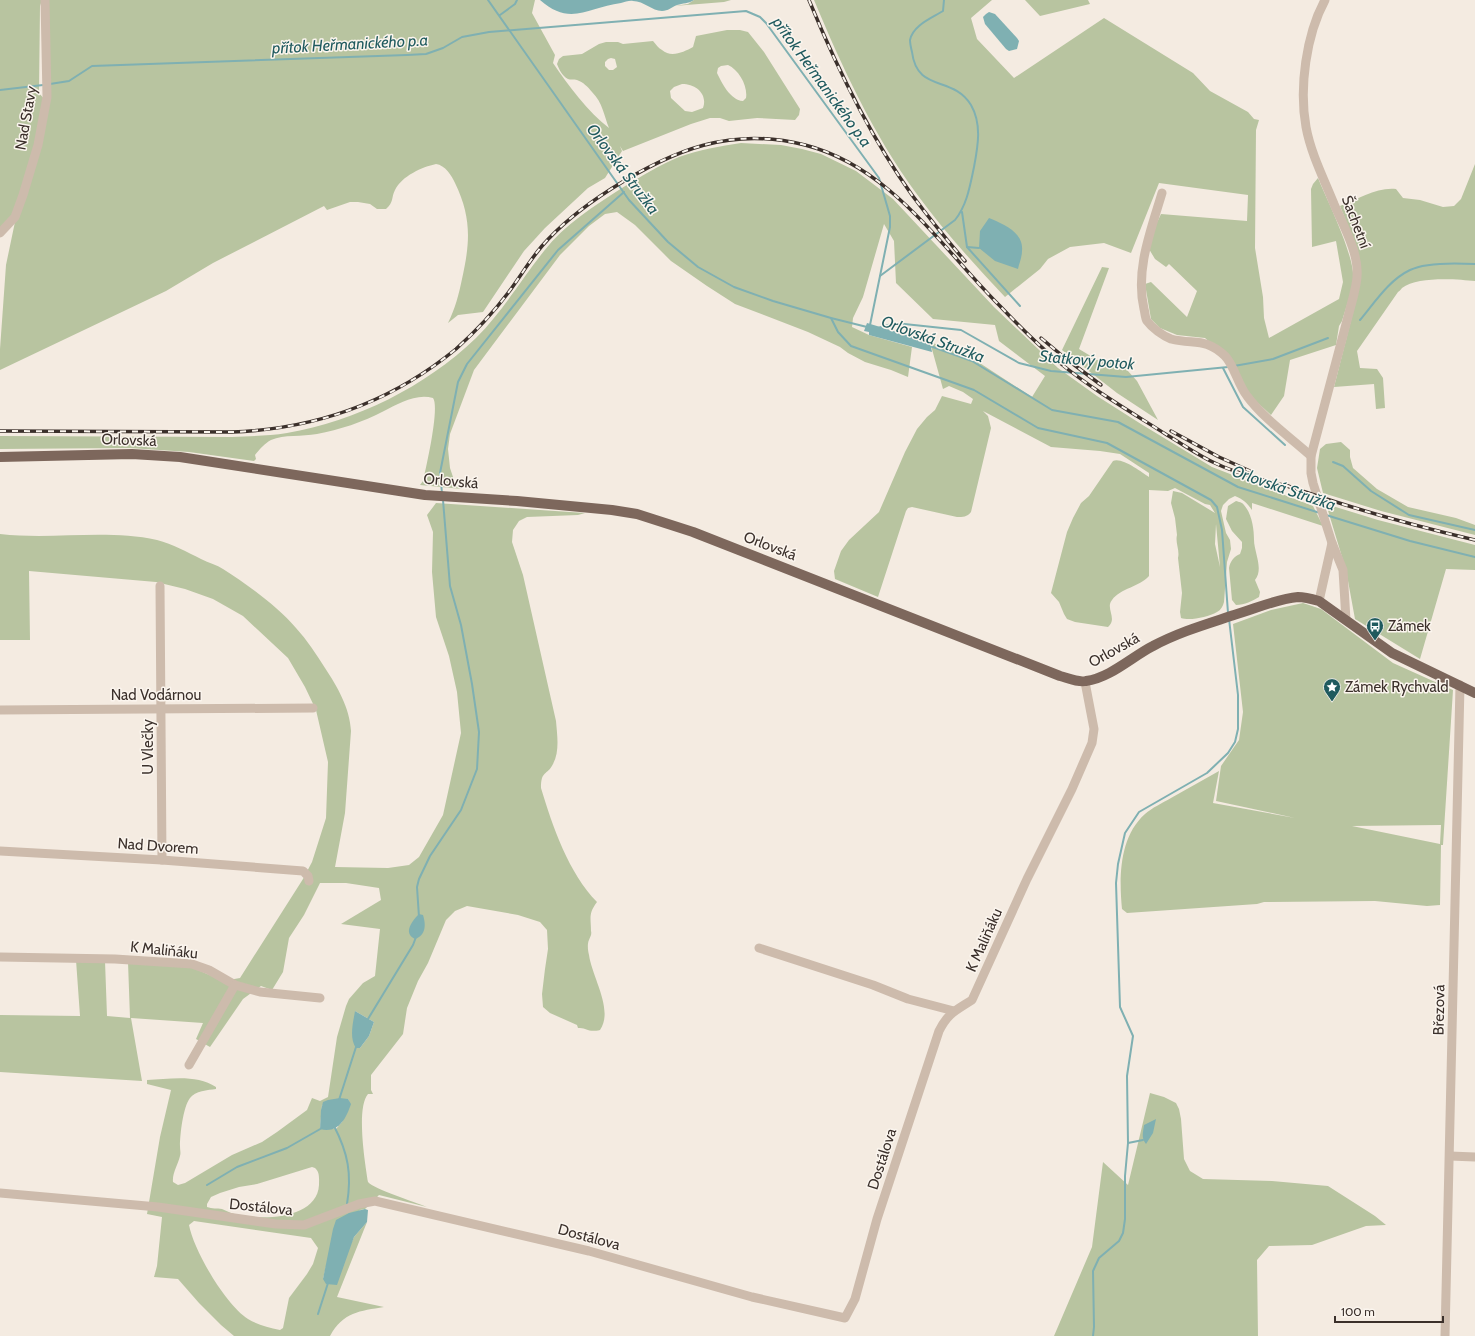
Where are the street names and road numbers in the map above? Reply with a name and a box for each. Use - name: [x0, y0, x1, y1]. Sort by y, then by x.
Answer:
- street label: Nad Stavy: [12, 84, 41, 151]
- street label: Šachetní: [1338, 193, 1375, 251]
- street label: Orlovská: [101, 430, 158, 450]
- street label: Orlovská: [423, 470, 480, 492]
- street label: Orlovská: [741, 528, 800, 565]
- street label: Orlovská: [1086, 628, 1143, 671]
- street label: Nad Vodárnou: [111, 686, 201, 704]
- street label: U Vlečky: [139, 719, 157, 775]
- street label: Nad Dvorem: [117, 834, 199, 858]
- street label: K Maliňáku: [962, 905, 1006, 975]
- street label: K Maliňáku: [129, 937, 199, 963]
- street label: Březová: [1430, 984, 1448, 1036]
- street label: Dostálova: [864, 1125, 901, 1192]
- street label: Dostálova: [228, 1195, 294, 1219]
- street label: Dostálova: [556, 1220, 623, 1254]

